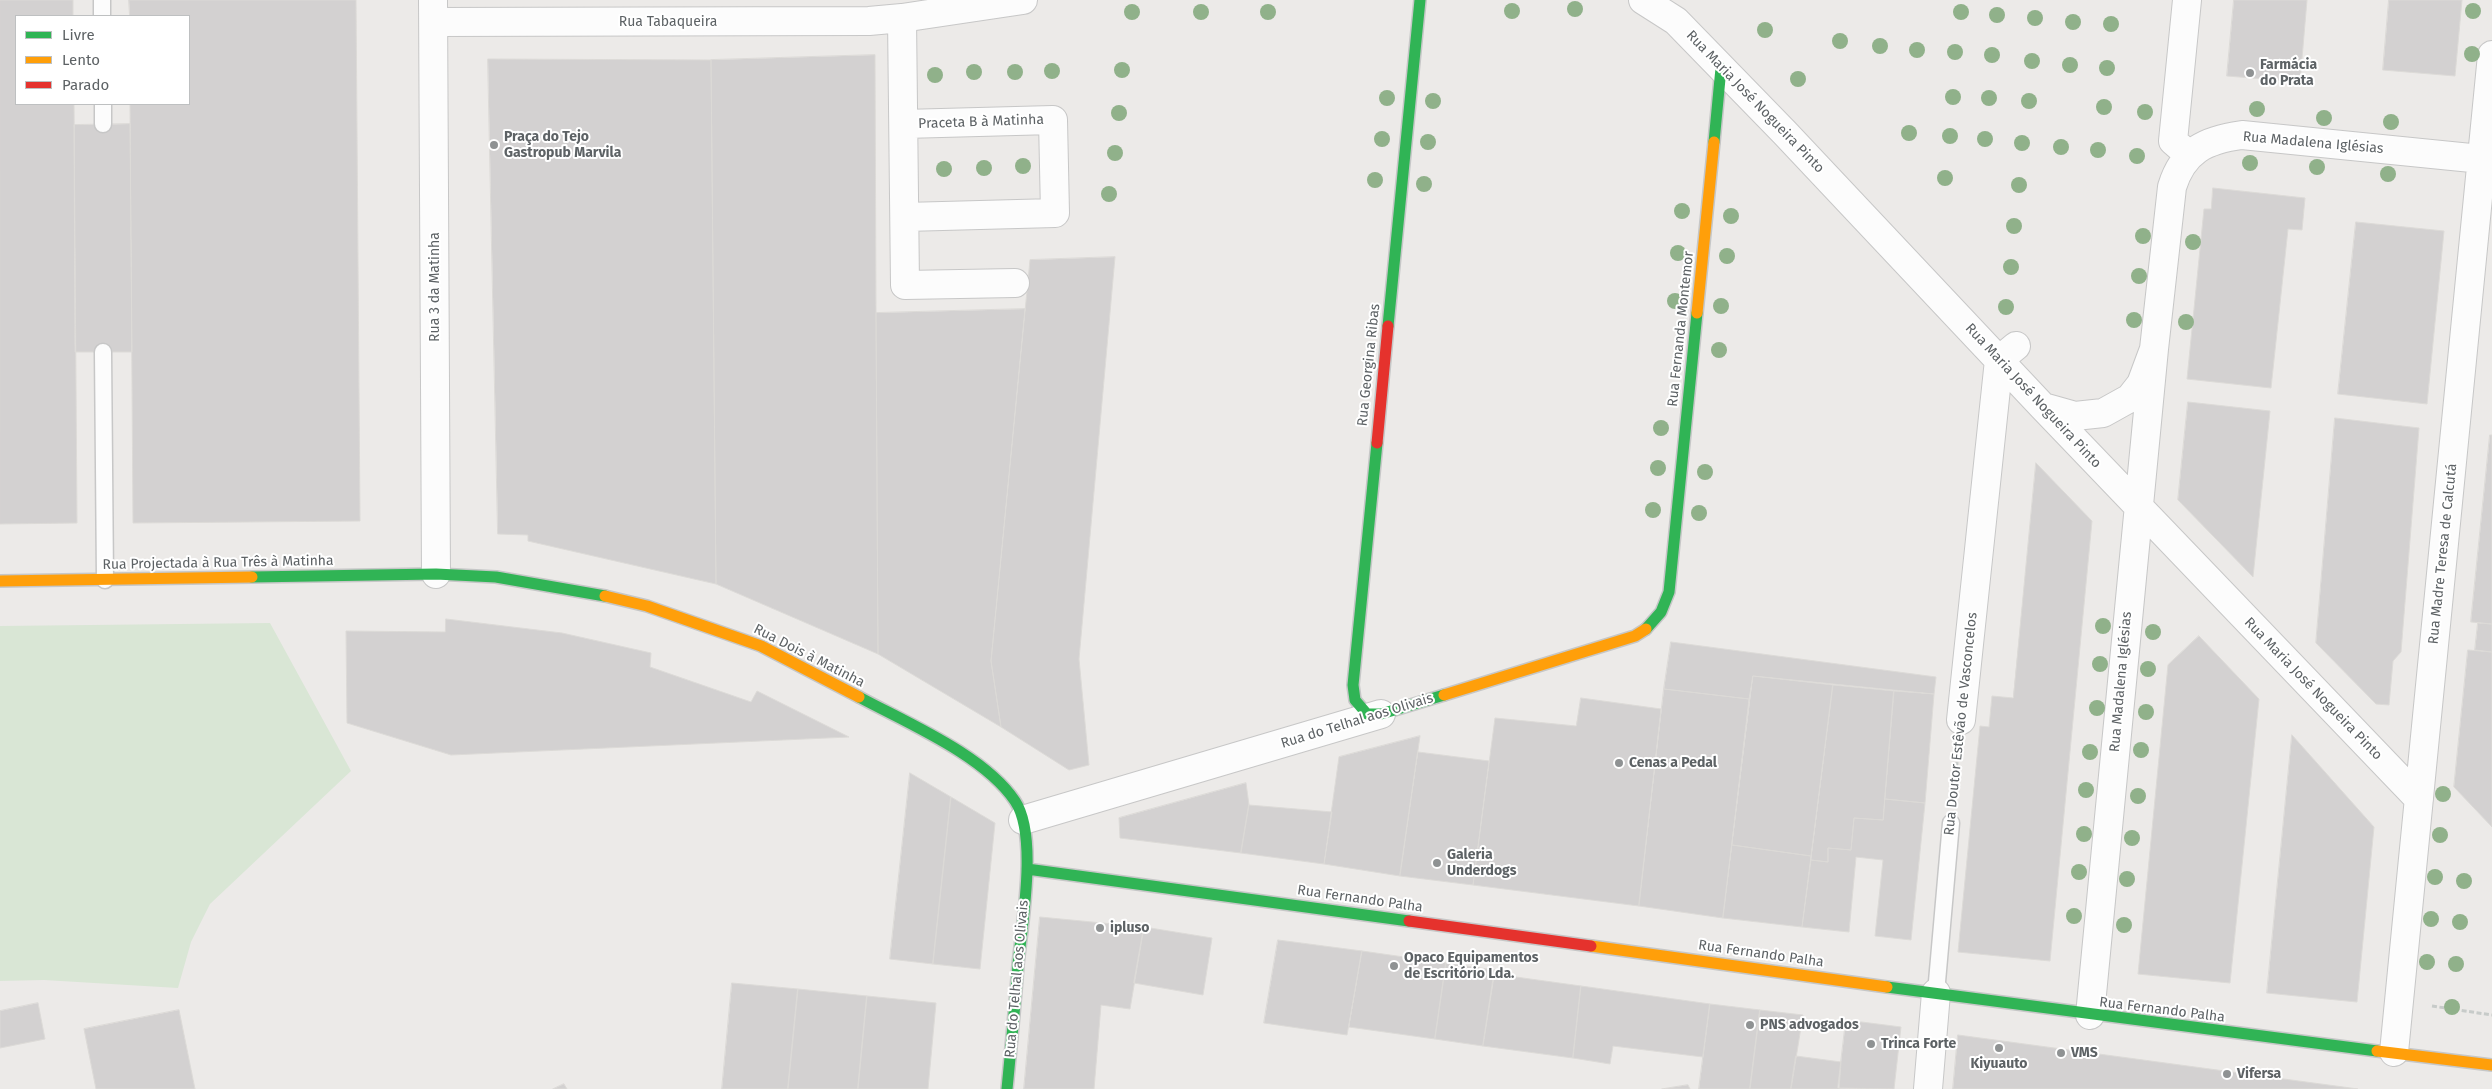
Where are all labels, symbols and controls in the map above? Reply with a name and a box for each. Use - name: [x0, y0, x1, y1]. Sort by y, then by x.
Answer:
- street label: Rua Tabaqueira: [619, 14, 717, 30]
- legend: [15, 15, 190, 105]
- text: Livre: [62, 26, 95, 44]
- street label: Rua Maria José Nogueira Pinto: [1682, 27, 1828, 177]
- text: Lento: [62, 51, 100, 69]
- place label: Farmácia do Prata: [2260, 57, 2317, 90]
- marker: Farmácia do Prata: [2244, 67, 2256, 79]
- text: Parado: [62, 76, 109, 94]
- street label: Praceta B à Matinha: [918, 111, 1044, 133]
- street label: Rua Madalena Iglésias: [2242, 128, 2384, 158]
- place label: Praça do Tejo Gastropub Marvila: [504, 129, 621, 162]
- marker: Praça do Tejo Gastropub Marvila: [488, 139, 500, 151]
- street label: Rua 3 da Matinha: [427, 232, 443, 342]
- street label: Rua Fernanda Montemor: [1664, 250, 1698, 408]
- street label: Rua Georgina Ribas: [1354, 303, 1384, 427]
- street label: Rua Maria José Nogueira Pinto: [1962, 320, 2104, 472]
- street label: Rua Madre Teresa de Calcutá: [2425, 463, 2461, 645]
- street label: Rua Projectada à Rua Três à Matinha: [102, 553, 334, 573]
- street label: Rua Doutor Estêvão de Vasconcelos: [1941, 611, 1981, 837]
- street label: Rua Madalena Iglésias: [2106, 611, 2136, 753]
- street label: Rua Maria José Nogueira Pinto: [2240, 614, 2386, 764]
- street label: Rua Dois à Matinha: [751, 621, 867, 691]
- street label: Rua do Telhal aos Olivais: [1279, 690, 1435, 752]
- place label: Cenas a Pedal: [1629, 755, 1717, 771]
- marker: Cenas a Pedal: [1613, 757, 1625, 769]
- place label: Galeria Underdogs: [1447, 847, 1516, 880]
- marker: Galeria Underdogs: [1431, 857, 1443, 869]
- street label: Rua Fernando Palha: [1296, 882, 1424, 916]
- street label: Rua do Telhal aos Olivais: [1002, 899, 1032, 1059]
- place label: ipluso: [1110, 920, 1149, 936]
- marker: ipluso: [1094, 922, 1106, 934]
- street label: Rua Fernando Palha: [1697, 937, 1825, 971]
- place label: Opaco Equipamentos de Escritório Lda.: [1404, 950, 1539, 982]
- marker: Opaco Equipamentos de Escritório Lda.: [1388, 960, 1400, 972]
- street label: Rua Fernando Palha: [2098, 994, 2226, 1026]
- place label: PNS advogados: [1760, 1017, 1859, 1033]
- marker: PNS advogados: [1744, 1019, 1756, 1031]
- place label: Trinca Forte: [1881, 1036, 1956, 1052]
- marker: Trinca Forte: [1865, 1038, 1877, 1050]
- marker: Kiyuauto: [1993, 1042, 2005, 1054]
- place label: VMS: [2071, 1045, 2098, 1061]
- marker: VMS: [2055, 1047, 2067, 1059]
- place label: Kiyuauto: [1970, 1056, 2028, 1072]
- place label: Vifersa: [2237, 1066, 2281, 1082]
- marker: Vifersa: [2221, 1068, 2233, 1080]

